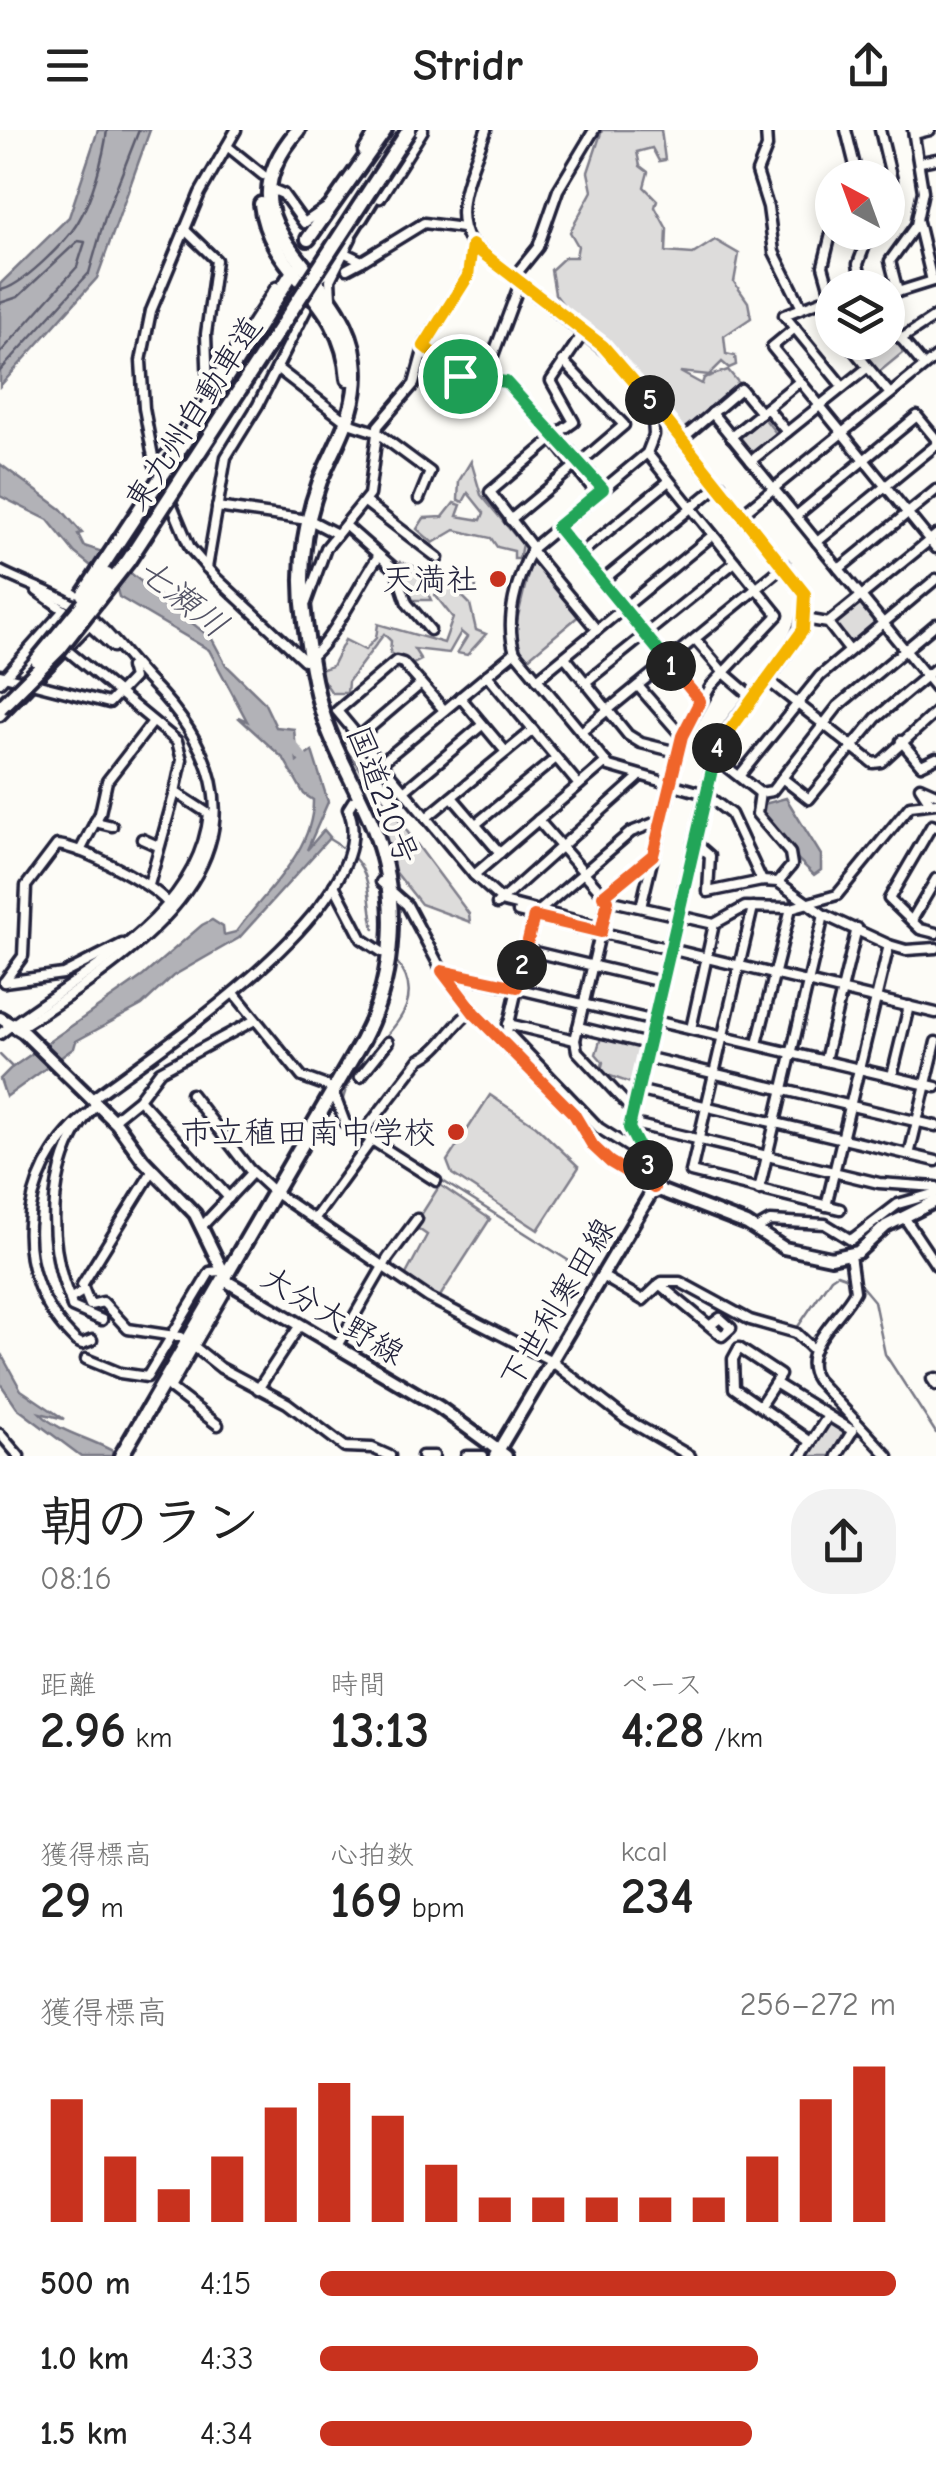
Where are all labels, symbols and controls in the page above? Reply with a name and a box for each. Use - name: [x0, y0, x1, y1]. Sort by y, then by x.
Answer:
- icon: menu: [40, 38, 95, 93]
- icon: share: [841, 38, 896, 93]
- text: Stridr: [413, 39, 523, 91]
- north arrow: [815, 160, 905, 250]
- map controls: [815, 160, 905, 360]
- button: layers: [815, 270, 905, 360]
- street label: 東九州自動車道: [117, 309, 270, 517]
- pin: [418, 334, 503, 419]
- icon: arrive: [433, 349, 488, 404]
- pin: 5: [625, 375, 675, 425]
- text: 5: [643, 384, 657, 416]
- water label: 七瀬川: [129, 548, 236, 646]
- place label: 天満社: [382, 561, 478, 598]
- marker: 天満社: [487, 568, 509, 590]
- pin: 1: [646, 641, 696, 691]
- text: 1: [665, 650, 677, 682]
- street label: 国道210号: [339, 721, 426, 869]
- pin: 4: [692, 723, 742, 773]
- text: 4: [710, 732, 724, 764]
- pin: 2: [497, 940, 547, 990]
- text: 2: [515, 949, 529, 981]
- place label: 市立稙田南中学校: [180, 1114, 436, 1151]
- marker: 市立稙田南中学校: [445, 1121, 467, 1143]
- pin: 3: [623, 1140, 673, 1190]
- text: 3: [641, 1149, 655, 1181]
- street label: 下世利寒田線: [492, 1211, 623, 1395]
- street label: 大分大野線: [255, 1258, 411, 1372]
- button: share: [791, 1489, 896, 1594]
- text: 朝のラン: [40, 1490, 260, 1554]
- text: 08:16: [40, 1560, 112, 1597]
- text: 距離: [40, 1669, 96, 1701]
- text: 時間: [330, 1669, 386, 1701]
- text: ペース: [621, 1669, 703, 1701]
- text: 2.96: [40, 1702, 126, 1760]
- text: 13:13: [330, 1702, 429, 1760]
- text: 4:28: [621, 1702, 705, 1760]
- text: km: [126, 1722, 172, 1754]
- text: /km: [705, 1722, 763, 1754]
- text: kcal: [621, 1836, 668, 1868]
- text: 獲得標高: [40, 1839, 152, 1871]
- text: 心拍数: [330, 1839, 414, 1871]
- text: 234: [621, 1868, 694, 1926]
- text: 29: [40, 1872, 91, 1930]
- text: 169: [330, 1872, 402, 1930]
- text: m: [91, 1892, 124, 1924]
- text: bpm: [402, 1892, 465, 1924]
- text: 256–272 m: [740, 1986, 896, 2023]
- text: 獲得標高: [40, 1994, 168, 2031]
- text: 500 m: [40, 2265, 130, 2302]
- text: 4:15: [200, 2265, 251, 2302]
- text: 1.0 km: [40, 2340, 129, 2377]
- text: 4:33: [200, 2340, 254, 2377]
- text: 1.5 km: [40, 2415, 128, 2452]
- text: 4:34: [200, 2415, 253, 2452]

